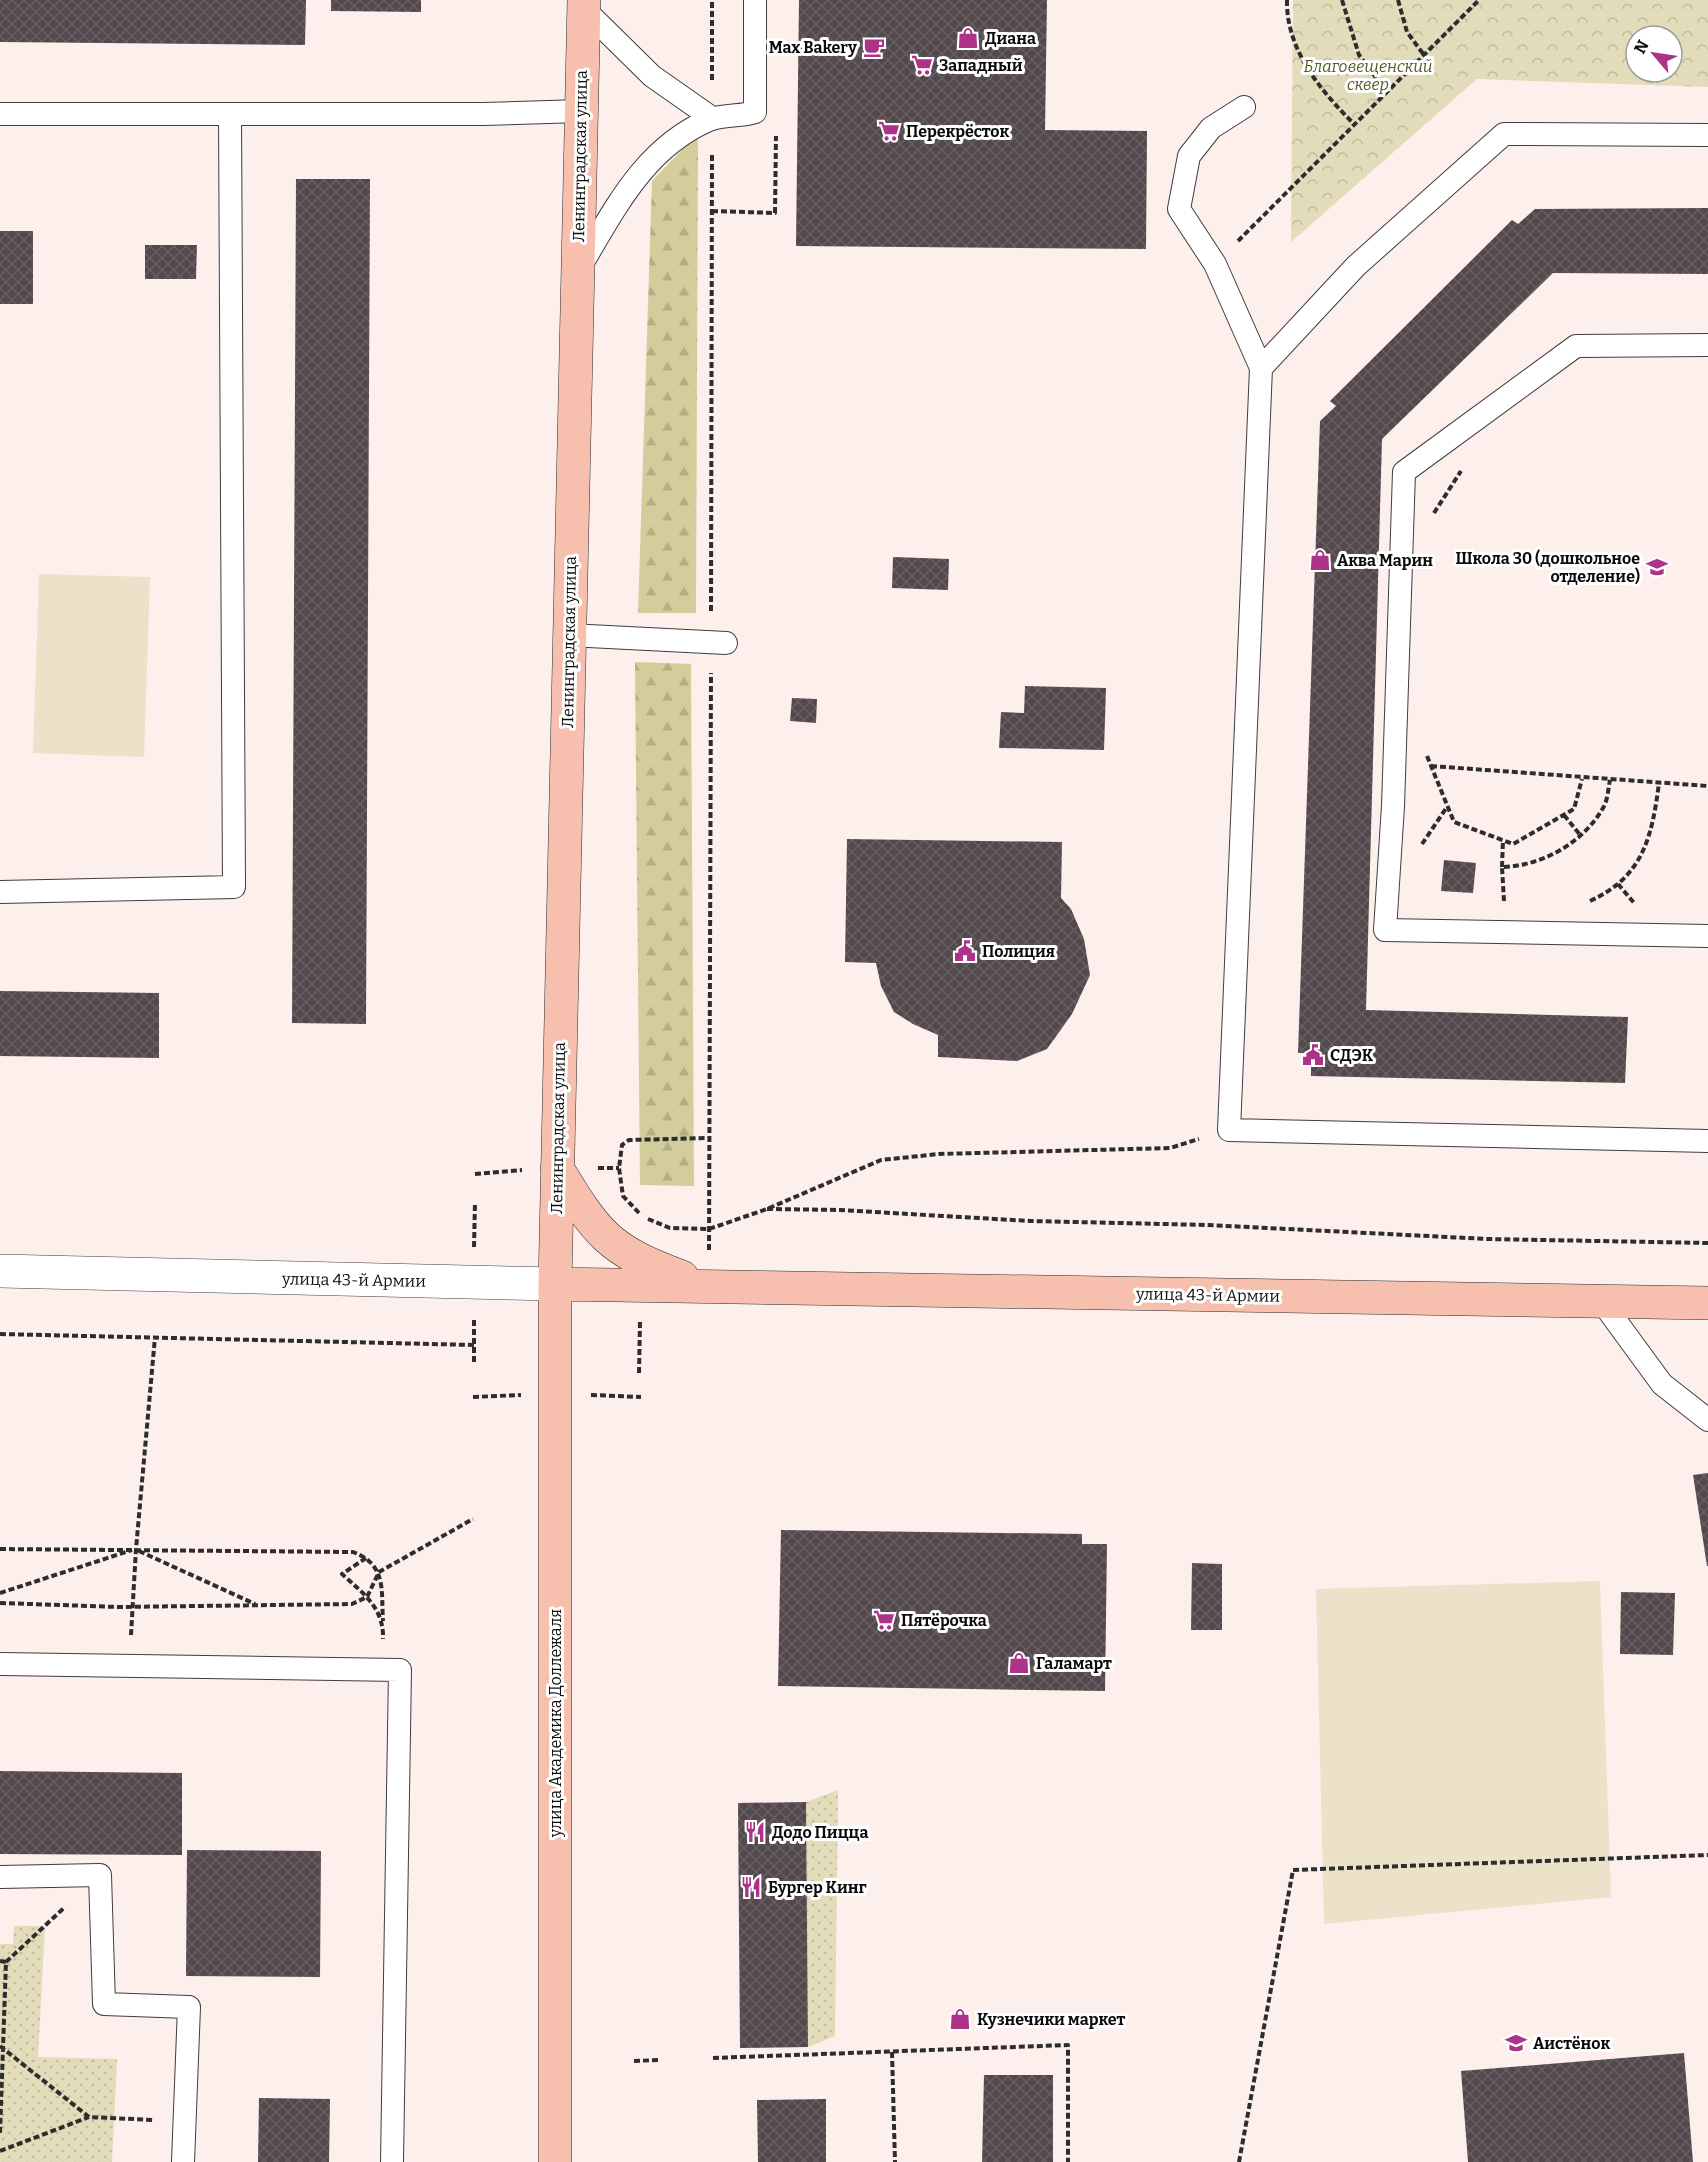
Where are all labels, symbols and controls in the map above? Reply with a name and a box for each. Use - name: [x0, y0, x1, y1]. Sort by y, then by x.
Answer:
- north arrow: [1624, 24, 1684, 84]
- shop icon: Диана: [956, 26, 980, 50]
- place label: Диана: [985, 29, 1036, 48]
- cafe icon: Max Bakery: [862, 35, 886, 59]
- text: N: [1630, 37, 1653, 57]
- place label: Max Bakery: [769, 38, 857, 57]
- supermarket icon: Западный: [910, 53, 934, 77]
- place label: Западный: [939, 56, 1023, 75]
- park label: Благовещенский сквер: [1303, 57, 1433, 94]
- street label: Ленинградская улица: [569, 70, 591, 242]
- supermarket icon: Перекрёсток: [877, 119, 901, 143]
- place label: Перекрёсток: [906, 122, 1010, 141]
- shop icon: Аква Марин: [1308, 548, 1332, 572]
- place label: Школа 30 (дошкольное отделение): [1455, 549, 1640, 586]
- place label: Аква Марин: [1337, 551, 1433, 570]
- school or university icon: Школа 30 (дошкольное отделение): [1645, 555, 1669, 579]
- street label: Ленинградская улица: [558, 556, 580, 728]
- public building icon: Полиция: [953, 939, 977, 963]
- place label: Полиция: [982, 942, 1055, 961]
- street label: Ленинградская улица: [547, 1042, 569, 1214]
- public building icon: СДЭК: [1301, 1043, 1325, 1067]
- place label: СДЭК: [1330, 1046, 1374, 1065]
- street label: улица 43-й Армии: [281, 1269, 426, 1291]
- street label: улица 43-й Армии: [1135, 1284, 1280, 1306]
- supermarket icon: Пятёрочка: [872, 1608, 896, 1632]
- street label: улица Академика Доллежаля: [546, 1609, 565, 1838]
- place label: Пятёрочка: [901, 1611, 987, 1630]
- shop icon: Галамарт: [1007, 1651, 1031, 1675]
- place label: Галамарт: [1036, 1654, 1112, 1673]
- restaurant icon: Додо Пицца: [743, 1820, 767, 1844]
- place label: Додо Пицца: [772, 1823, 868, 1842]
- restaurant icon: Бургер Кинг: [739, 1875, 763, 1899]
- place label: Бургер Кинг: [768, 1878, 867, 1897]
- shop icon: Кузнечики маркет: [948, 2007, 972, 2031]
- place label: Кузнечики маркет: [977, 2010, 1125, 2029]
- school or university icon: Аистёнок: [1504, 2031, 1528, 2055]
- place label: Аистёнок: [1533, 2034, 1610, 2053]

